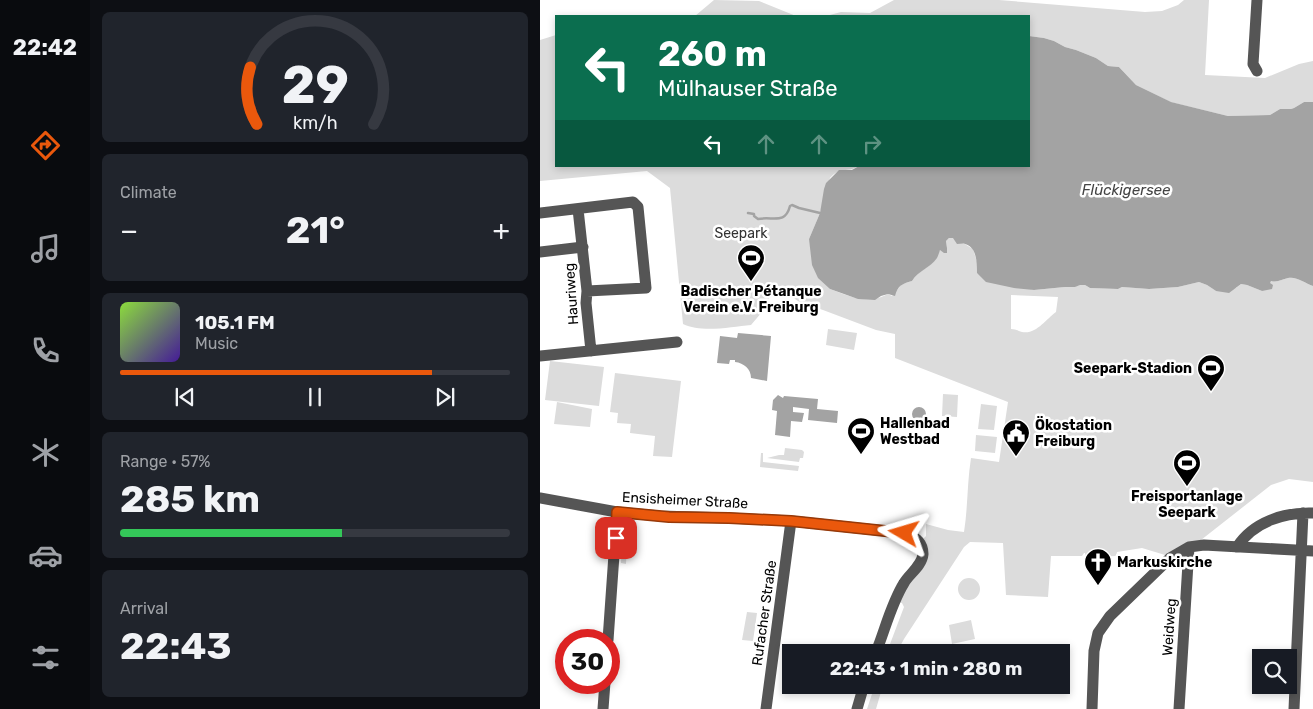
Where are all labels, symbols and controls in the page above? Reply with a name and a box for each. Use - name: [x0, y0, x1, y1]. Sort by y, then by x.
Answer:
- text: 260 m: [658, 33, 767, 75]
- text: 22:42: [13, 34, 77, 61]
- icon: left: [575, 35, 640, 100]
- text: 29: [281, 54, 349, 116]
- text: Mülhauser Straße: [658, 75, 838, 102]
- text: km/h: [293, 112, 337, 133]
- icon: directions: [28, 128, 63, 163]
- icon: left: [699, 130, 727, 158]
- icon: ahead: [752, 130, 780, 158]
- icon: ahead: [805, 130, 833, 158]
- icon: right: [858, 130, 886, 158]
- water label: Flückigersee: [1082, 181, 1171, 199]
- text: Climate: [120, 183, 177, 202]
- text: 21°: [286, 207, 345, 253]
- text: −: [120, 214, 138, 247]
- text: +: [493, 214, 510, 247]
- park label: Seepark: [714, 225, 768, 242]
- icon: music: [28, 231, 63, 266]
- sports icon: Badischer Pétanque Verein e.V. Freiburg: [736, 243, 766, 282]
- street label: Hauriweg: [561, 262, 582, 326]
- place label: Badischer Pétanque Verein e.V. Freiburg: [680, 283, 822, 316]
- text: 105.1 FM: [195, 311, 275, 334]
- icon: phone: [28, 333, 63, 368]
- text: Music: [195, 334, 238, 353]
- sports icon: Seepark-Stadion: [1196, 353, 1226, 392]
- place label: Seepark-Stadion: [1074, 360, 1192, 377]
- icon: previous: [171, 383, 199, 411]
- icon: pause: [301, 383, 329, 411]
- icon: next: [431, 383, 459, 411]
- place label: Hallenbad Westbad: [880, 415, 950, 448]
- sports icon: Hallenbad Westbad: [846, 416, 876, 455]
- place label: Ökostation Freiburg: [1035, 416, 1112, 450]
- public building icon: Ökostation Freiburg: [1001, 418, 1031, 457]
- icon: climate: [28, 435, 63, 470]
- sports icon: Freisportanlage Seepark: [1172, 448, 1202, 487]
- text: Range · 57%: [120, 452, 211, 471]
- text: 285 km: [120, 476, 260, 522]
- place label: Freisportanlage Seepark: [1131, 488, 1243, 521]
- street label: Ensisheimer Straße: [621, 489, 749, 512]
- position arrow: [877, 506, 929, 558]
- pin: [595, 517, 637, 559]
- icon: arrive: [602, 524, 630, 552]
- icon: car: [28, 538, 63, 573]
- church icon: Markuskirche: [1083, 547, 1113, 586]
- place label: Markuskirche: [1117, 554, 1212, 571]
- street label: Rufacher Straße: [749, 559, 780, 667]
- street label: Weidweg: [1159, 598, 1180, 656]
- text: Arrival: [120, 599, 168, 618]
- text: 22:43: [120, 623, 232, 669]
- speed limit sign: 30: [555, 629, 620, 694]
- icon: filters: [28, 640, 63, 675]
- map controls: [1252, 649, 1297, 694]
- button: search: [1252, 649, 1297, 694]
- text: 22:43 · 1 min · 280 m: [830, 657, 1022, 680]

